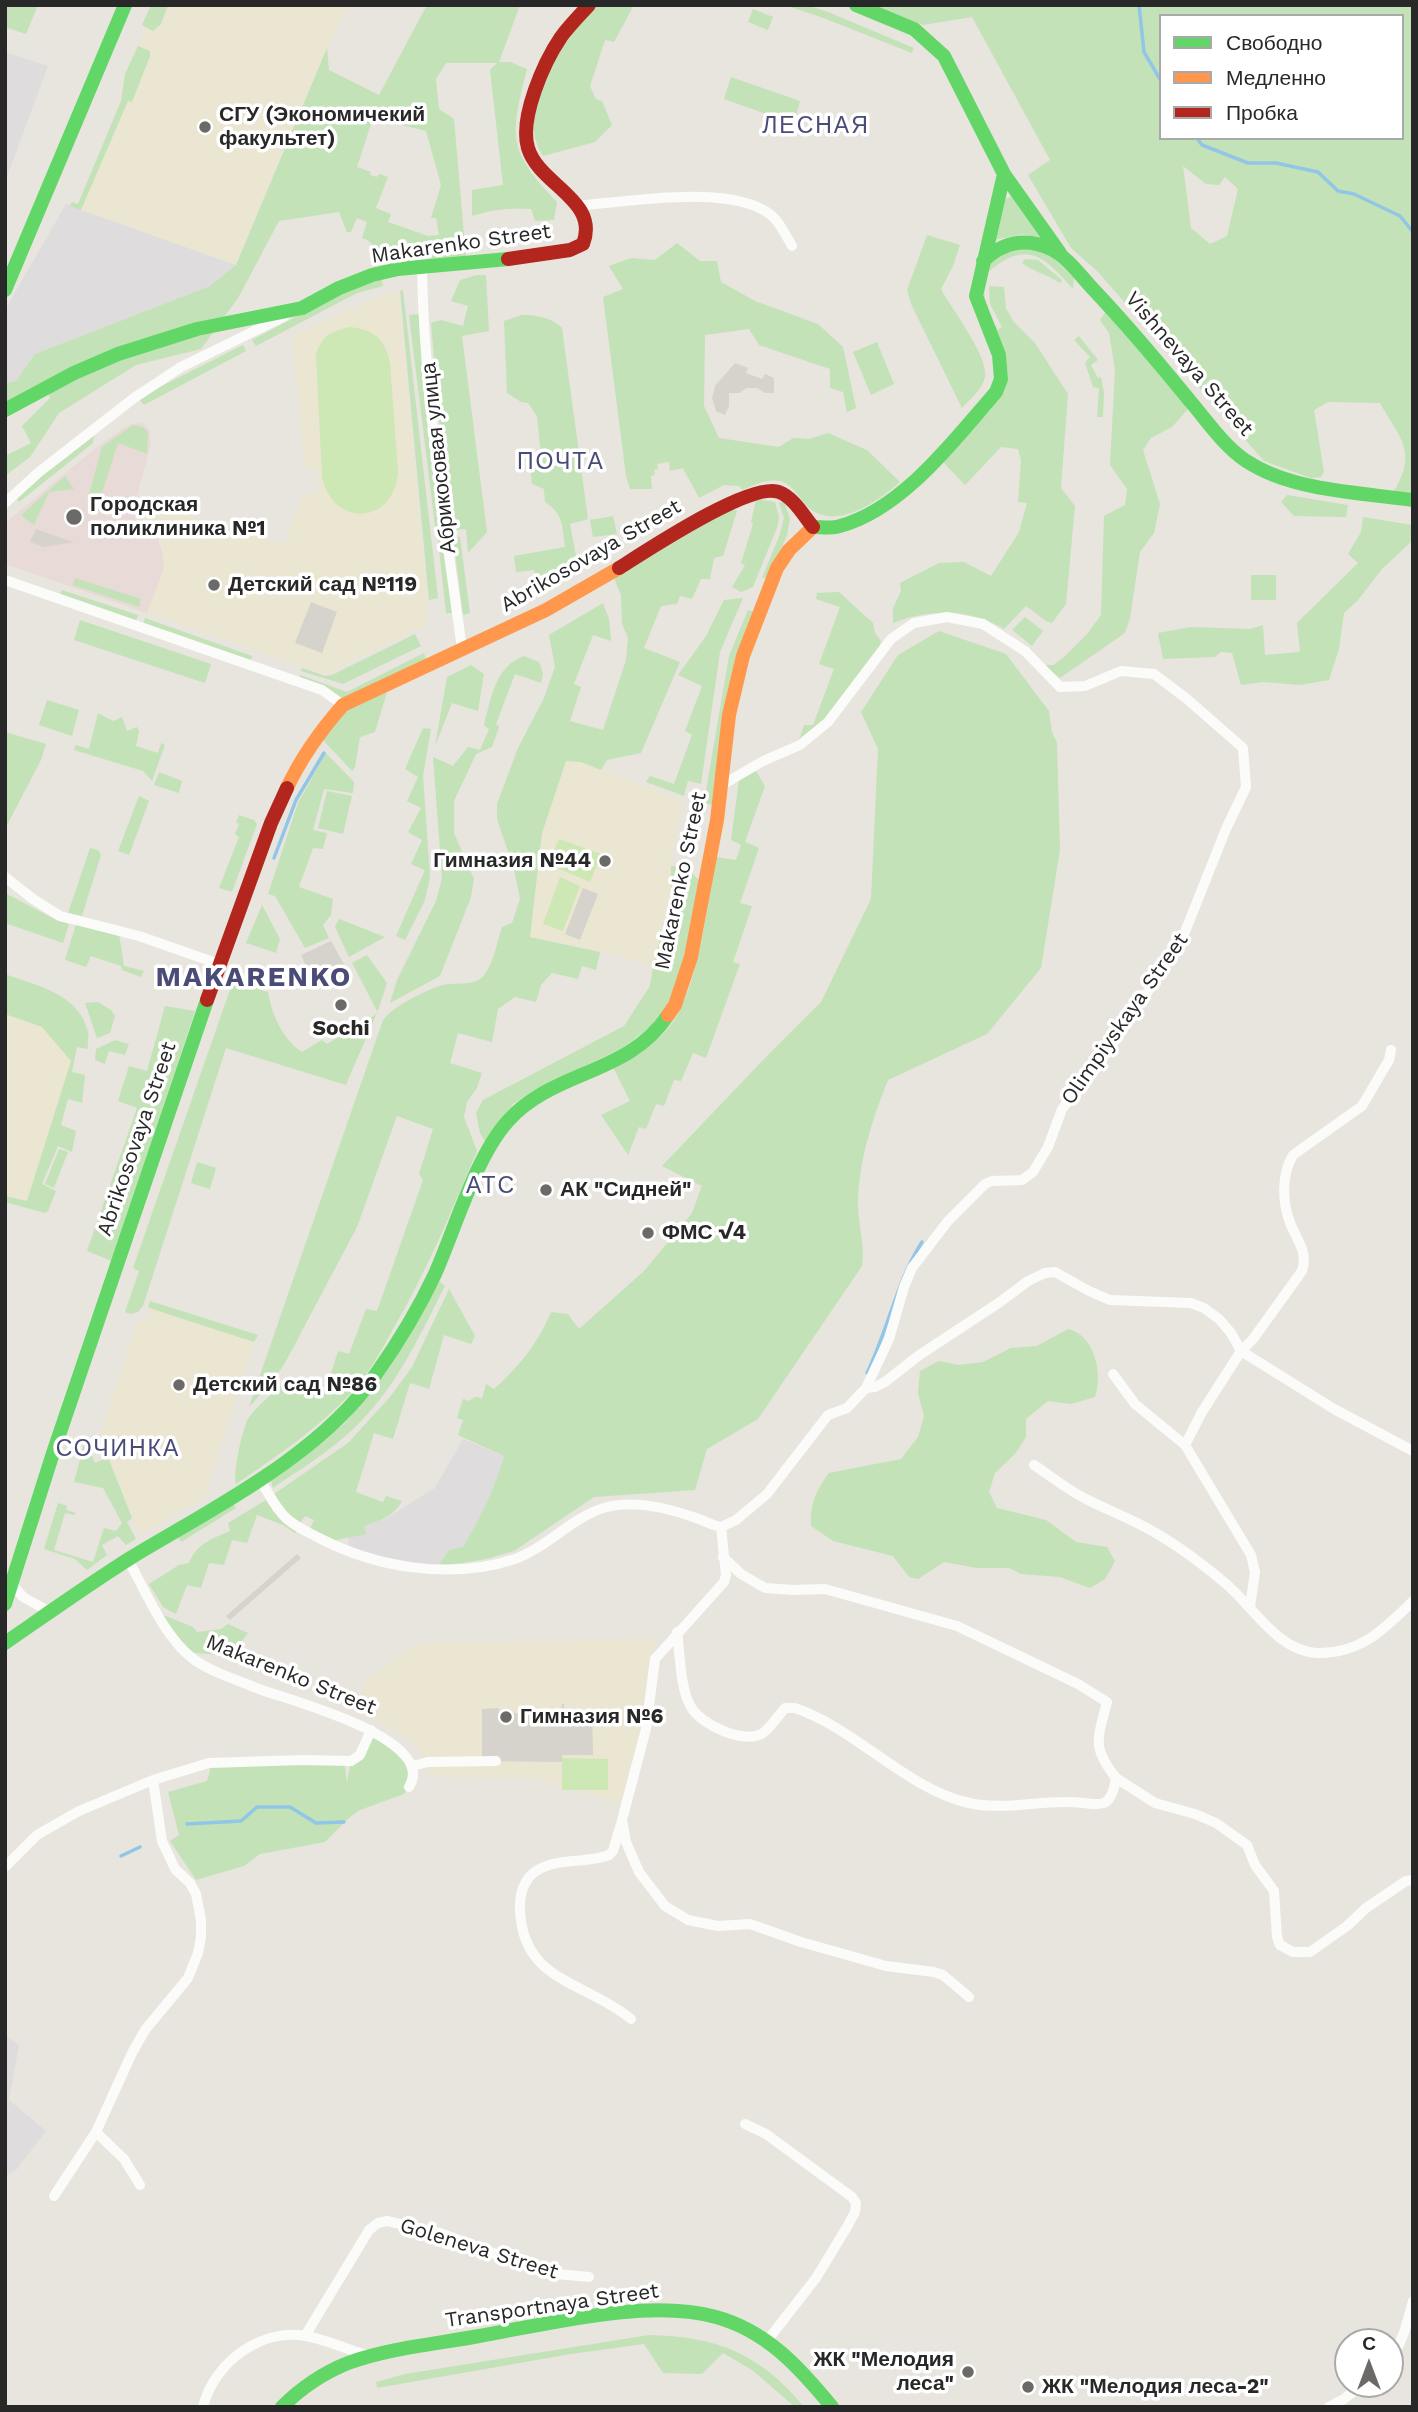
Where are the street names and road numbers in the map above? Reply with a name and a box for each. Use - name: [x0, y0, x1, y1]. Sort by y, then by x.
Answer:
- street label: Makarenko Street: [370, 219, 552, 269]
- street label: Vishnevaya Street: [1120, 287, 1258, 441]
- street label: Абрикосовая улица: [416, 361, 462, 555]
- street label: Abrikosovaya Street: [496, 494, 686, 618]
- street label: Makarenko Street: [650, 790, 712, 972]
- street label: Olimpiyskaya Street: [1056, 928, 1194, 1110]
- street label: Abrikosovaya Street: [92, 1039, 182, 1239]
- street label: Makarenko Street: [202, 1629, 380, 1721]
- street label: Goleneva Street: [397, 2213, 561, 2285]
- street label: Transportnaya Street: [444, 2279, 660, 2333]

